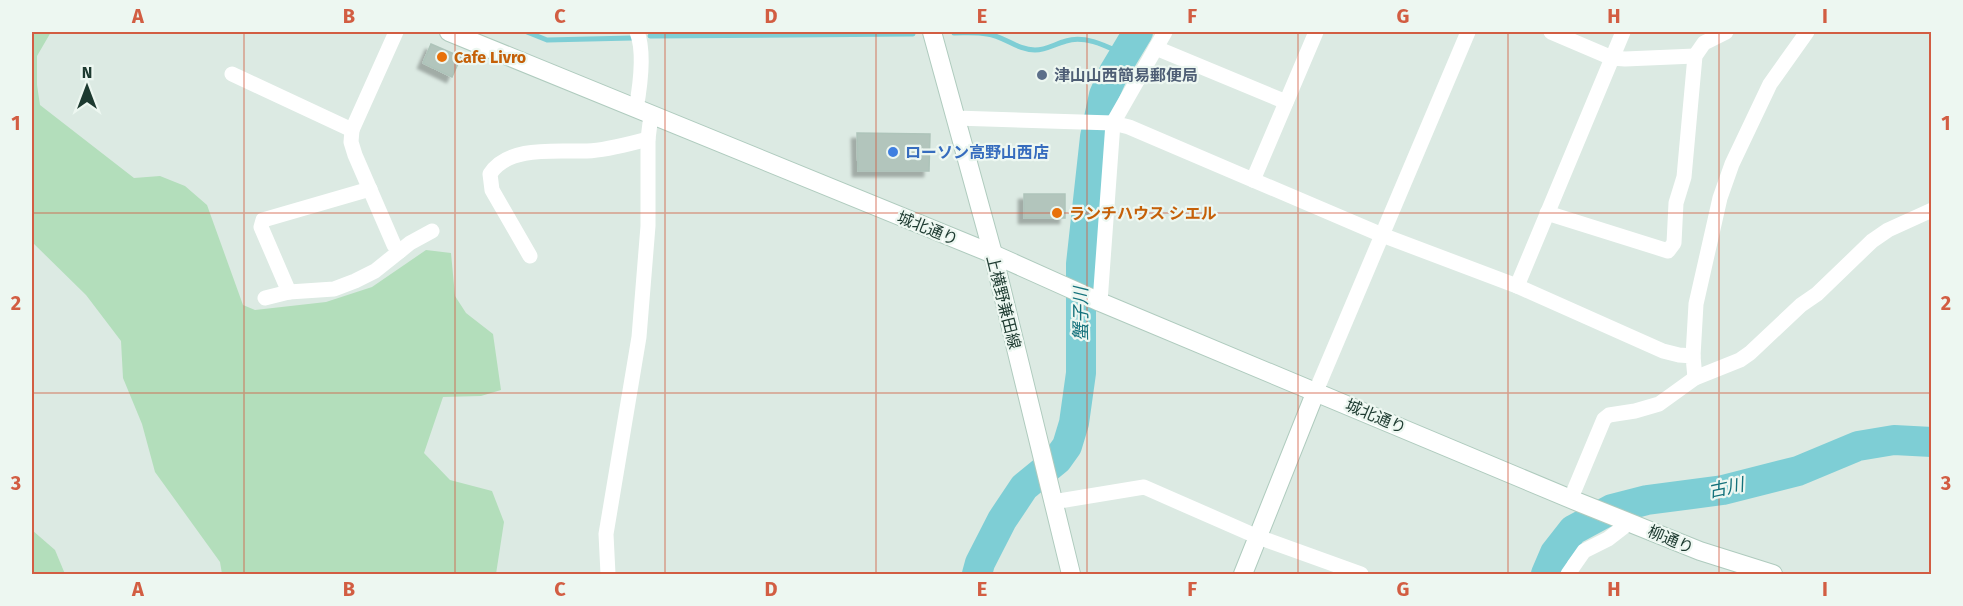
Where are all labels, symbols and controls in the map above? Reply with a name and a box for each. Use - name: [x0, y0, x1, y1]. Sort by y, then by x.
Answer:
- text: A: [131, 4, 145, 28]
- text: B: [343, 4, 355, 28]
- text: C: [554, 4, 566, 28]
- text: D: [764, 4, 778, 28]
- text: E: [977, 4, 987, 28]
- text: F: [1187, 4, 1197, 28]
- text: G: [1397, 4, 1409, 28]
- text: H: [1607, 4, 1621, 28]
- text: I: [1822, 4, 1828, 28]
- place label: Cafe Livro: [454, 48, 526, 67]
- marker: Cafe Livro: [435, 50, 449, 64]
- north arrow: [57, 57, 117, 117]
- text: N: [82, 63, 92, 82]
- place label: 津山山西簡易郵便局: [1054, 66, 1198, 85]
- marker: 津山山西簡易郵便局: [1035, 68, 1049, 82]
- text: 1: [11, 111, 21, 135]
- text: 1: [1941, 111, 1951, 135]
- place label: ローソン高野山西店: [905, 143, 1049, 162]
- marker: ローソン高野山西店: [886, 145, 900, 159]
- place label: ランチハウス シエル: [1069, 204, 1217, 223]
- marker: ランチハウス シエル: [1050, 206, 1064, 220]
- street label: 城北通り: [895, 208, 961, 249]
- street label: 上横野兼田線: [983, 253, 1024, 351]
- water label: 蟹子川: [1070, 285, 1092, 341]
- text: 2: [11, 291, 21, 315]
- text: 2: [1941, 291, 1951, 315]
- street label: 城北通り: [1343, 395, 1409, 438]
- text: 3: [10, 471, 21, 495]
- text: 3: [1940, 471, 1951, 495]
- water label: 古川: [1706, 473, 1748, 503]
- street label: 柳通り: [1645, 521, 1697, 558]
- text: A: [131, 577, 145, 601]
- text: B: [343, 577, 355, 601]
- text: C: [554, 577, 566, 601]
- text: D: [764, 577, 778, 601]
- text: E: [977, 577, 987, 601]
- text: F: [1187, 577, 1197, 601]
- text: G: [1397, 577, 1409, 601]
- text: H: [1607, 577, 1621, 601]
- text: I: [1822, 577, 1828, 601]

